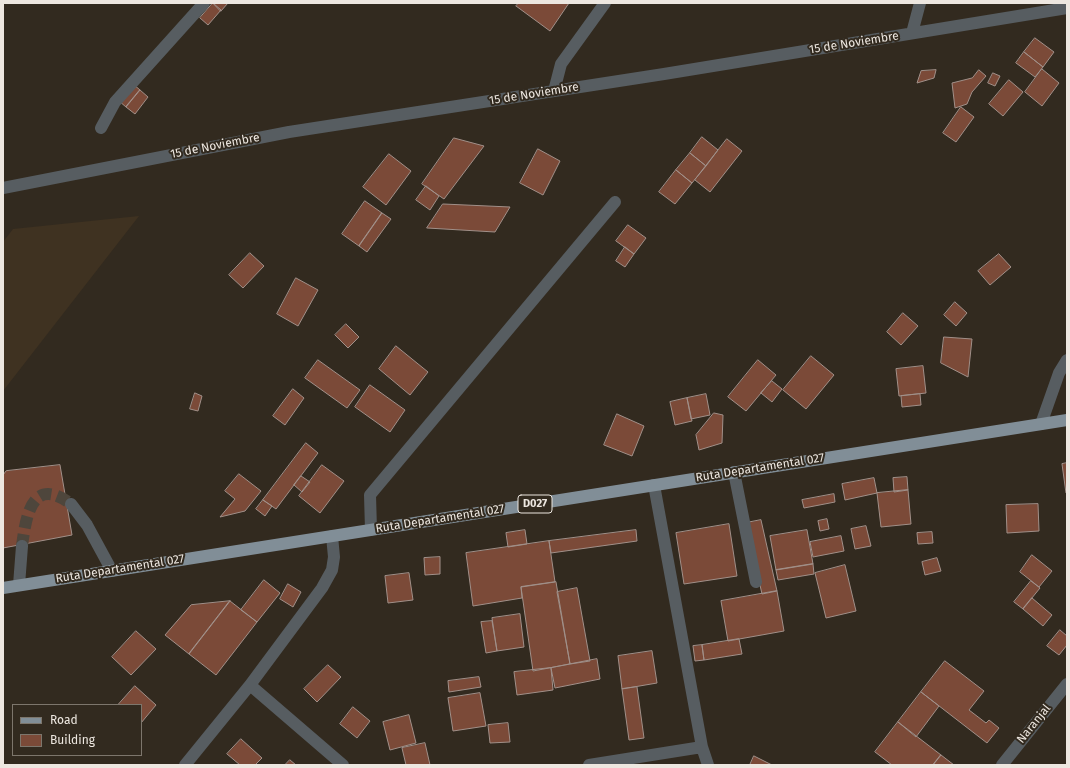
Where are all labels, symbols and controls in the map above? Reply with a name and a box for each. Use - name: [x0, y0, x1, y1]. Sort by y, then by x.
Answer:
- street label: 15 de Noviembre: [808, 29, 900, 57]
- street label: 15 de Noviembre: [488, 80, 580, 108]
- street label: 15 de Noviembre: [169, 130, 261, 162]
- street label: Ruta Departamental 027: [695, 451, 825, 485]
- road number: D027: [518, 495, 552, 513]
- street label: Ruta Departamental 027: [375, 502, 505, 536]
- street label: Ruta Departamental 027: [55, 552, 185, 586]
- street label: Naranjal: [1014, 702, 1054, 746]
- legend: [12, 704, 142, 756]
- text: Road: [50, 713, 78, 727]
- text: Building: [50, 733, 95, 747]

